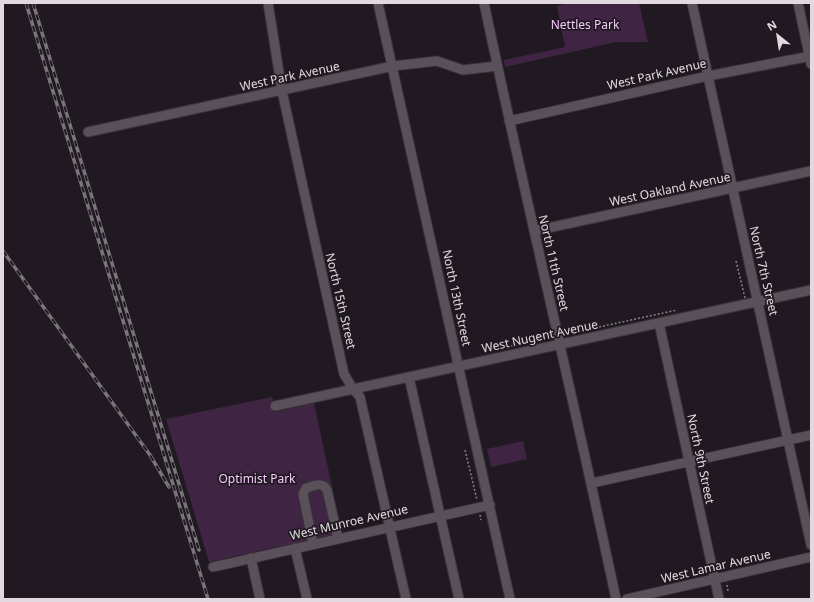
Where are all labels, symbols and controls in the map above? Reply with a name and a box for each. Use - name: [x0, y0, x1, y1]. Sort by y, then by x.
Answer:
- north arrow: [758, 16, 798, 56]
- text: N: [764, 16, 779, 34]
- park label: Nettles Park: [551, 19, 619, 33]
- street label: West Park Avenue: [606, 57, 708, 93]
- street label: West Park Avenue: [239, 59, 341, 95]
- street label: West Oakland Avenue: [608, 170, 732, 210]
- street label: North 11th Street: [535, 213, 571, 313]
- street label: North 7th Street: [746, 225, 780, 317]
- street label: North 13th Street: [439, 248, 473, 348]
- street label: North 15th Street: [322, 251, 358, 351]
- street label: West Nugent Avenue: [481, 318, 599, 356]
- street label: North 9th Street: [683, 413, 717, 505]
- park label: Optimist Park: [218, 473, 296, 487]
- street label: West Munroe Avenue: [289, 502, 409, 544]
- street label: West Lamar Avenue: [660, 547, 772, 587]

